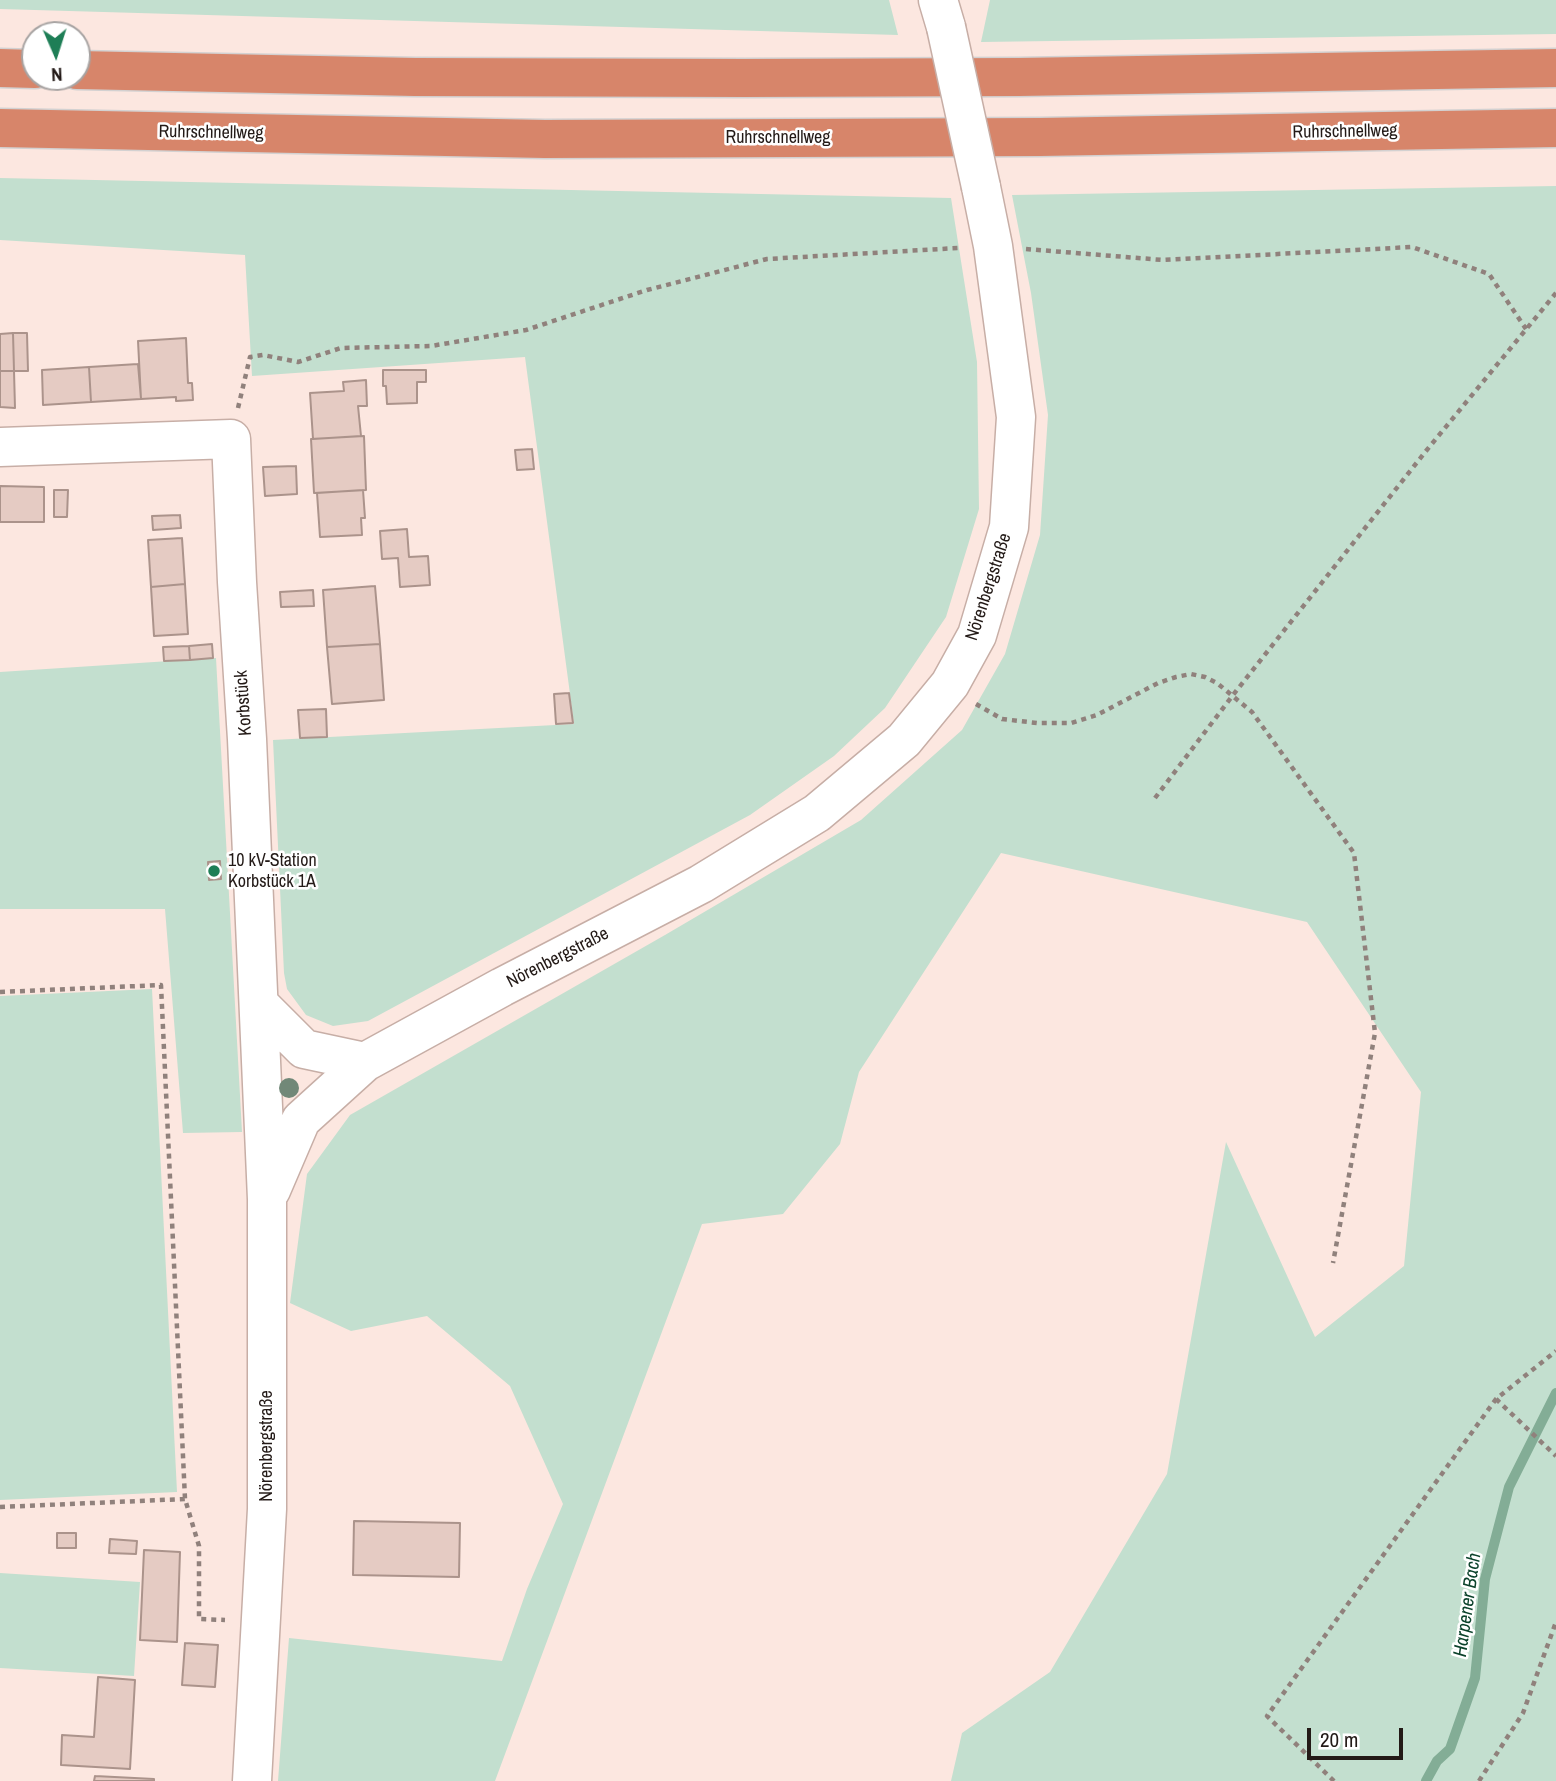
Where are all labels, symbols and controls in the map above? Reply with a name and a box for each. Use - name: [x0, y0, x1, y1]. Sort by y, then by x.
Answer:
- north arrow: [21, 21, 91, 91]
- text: N: [51, 62, 63, 88]
- street label: Ruhrschnellweg: [1292, 120, 1398, 144]
- street label: Ruhrschnellweg: [158, 121, 264, 145]
- street label: Ruhrschnellweg: [726, 127, 830, 149]
- street label: Nörenbergstraße: [961, 531, 1017, 643]
- street label: Korbstück: [231, 670, 257, 736]
- place label: 10 kV-Station Korbstück 1A: [228, 850, 317, 892]
- marker: 10 kV-Station Korbstück 1A: [206, 863, 222, 879]
- street label: Nörenbergstraße: [503, 923, 613, 993]
- street label: Nörenbergstraße: [256, 1390, 278, 1502]
- water label: Harpener Bach: [1449, 1552, 1487, 1658]
- scale bar: [1311, 1714, 1407, 1758]
- text: 20 m: [1320, 1725, 1358, 1754]

